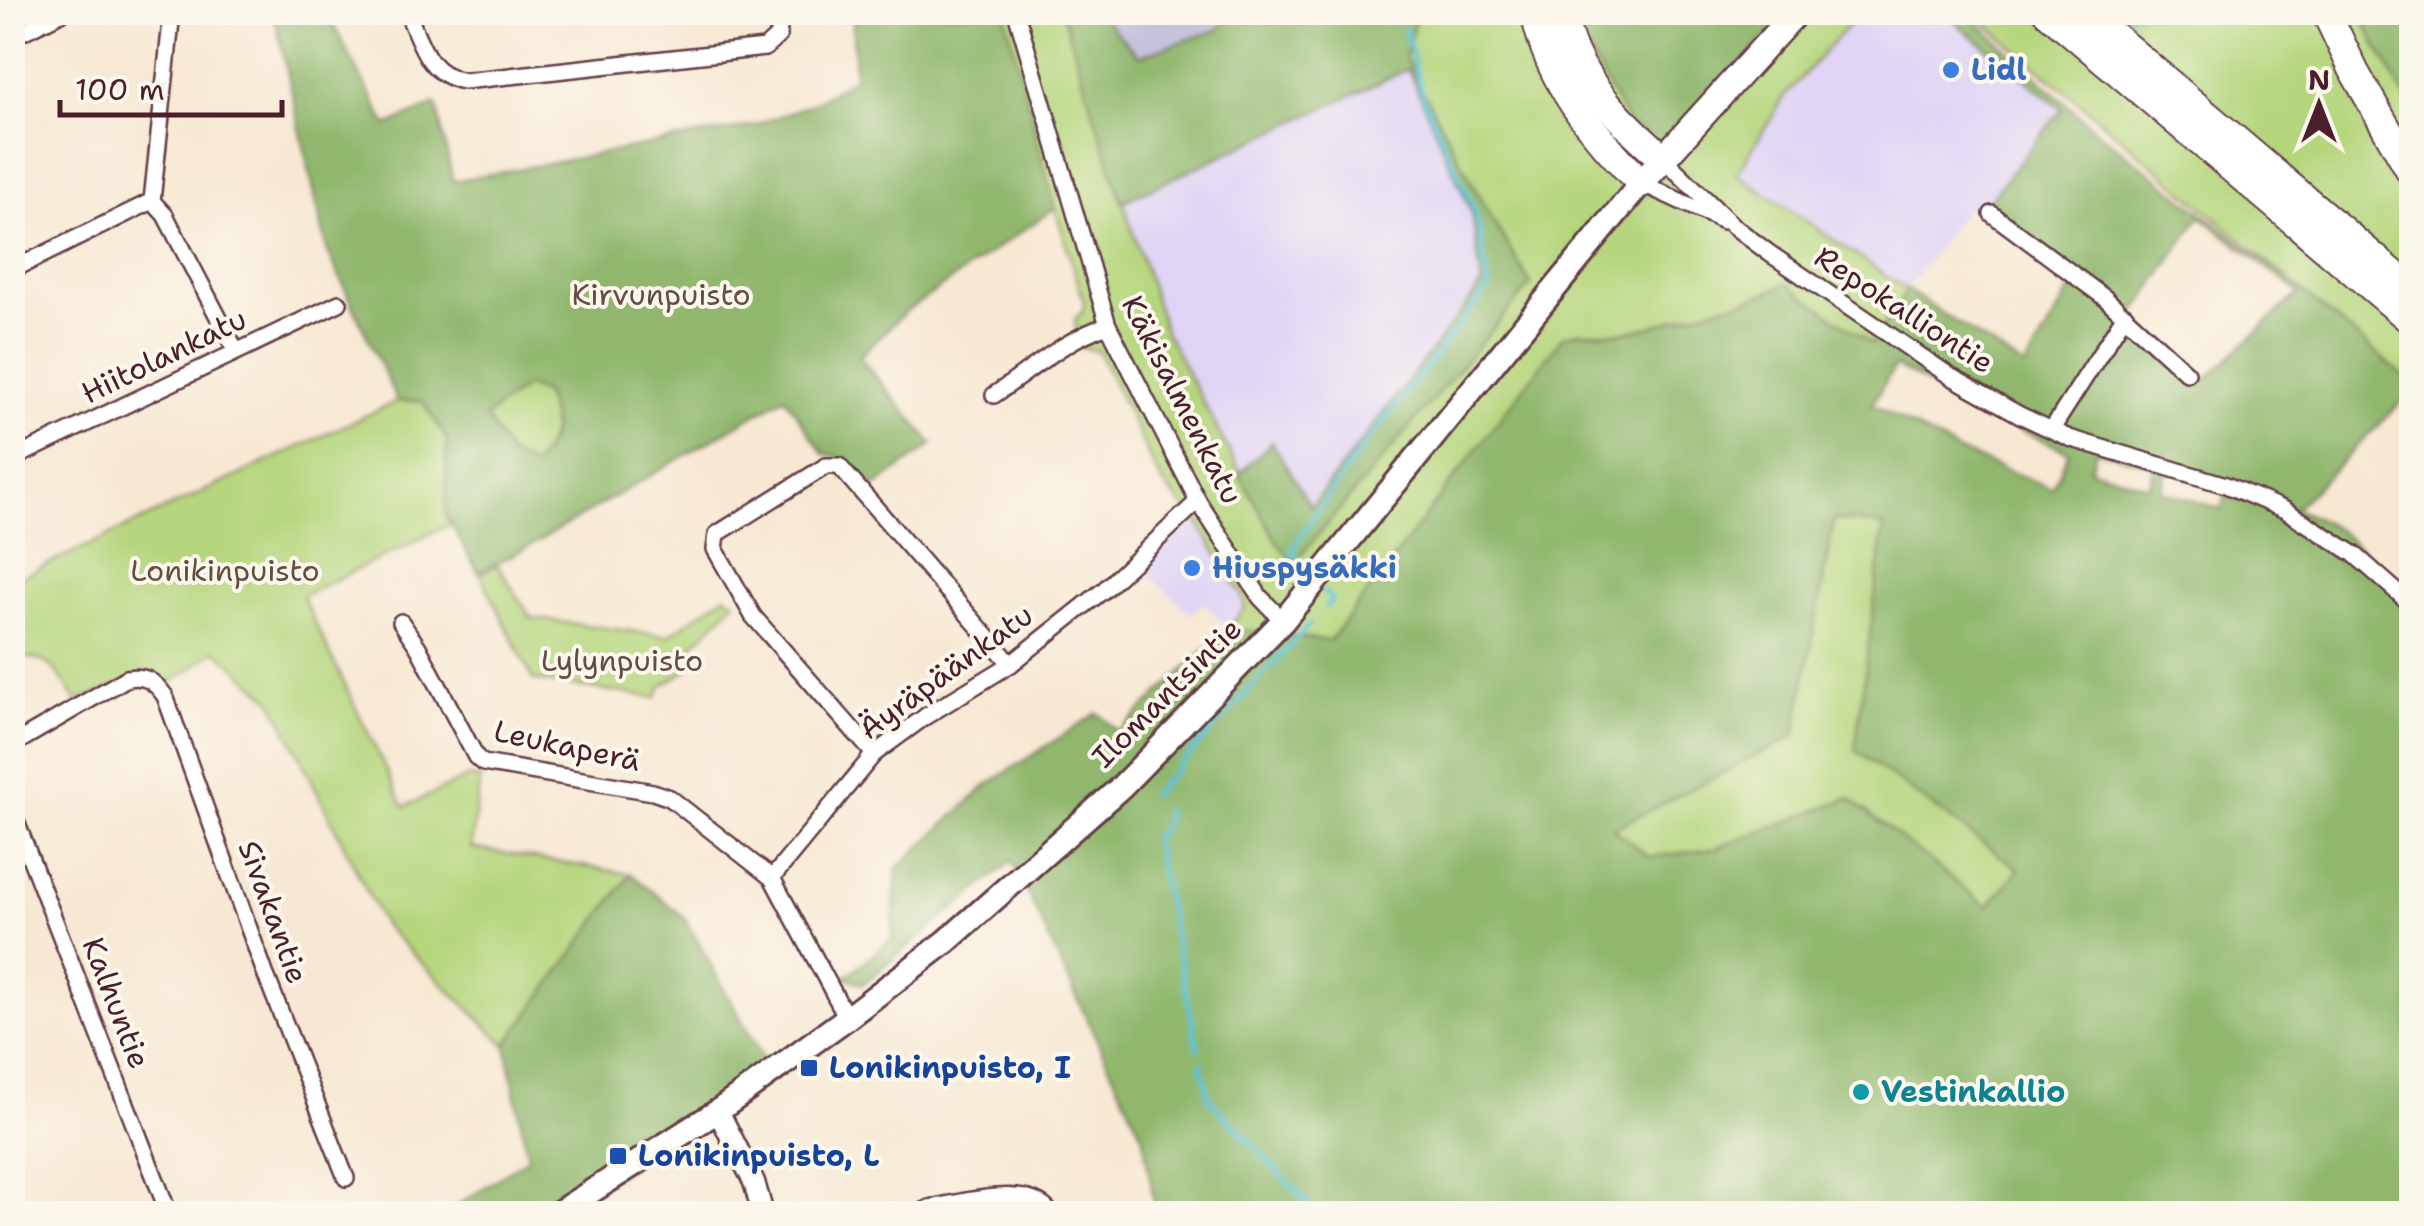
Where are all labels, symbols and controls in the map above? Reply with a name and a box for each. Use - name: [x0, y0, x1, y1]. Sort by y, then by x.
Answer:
- place label: Lidl: [1971, 49, 2027, 90]
- scale bar: [60, 55, 282, 117]
- north arrow: [2269, 55, 2369, 155]
- marker: Lidl: [1940, 59, 1962, 81]
- text: N: [2308, 61, 2330, 99]
- text: 100 m: [75, 69, 165, 110]
- street label: Repokalliontie: [1807, 236, 2002, 383]
- park label: Kirvunpuisto: [571, 274, 751, 315]
- street label: Käkisalmenkatu: [1112, 288, 1253, 511]
- street label: Hiitolankatu: [74, 298, 253, 413]
- place label: Hiuspysäkki: [1212, 547, 1397, 588]
- park label: Lonikinpuisto: [130, 550, 320, 591]
- marker: Hiuspysäkki: [1181, 557, 1203, 579]
- street label: Äyräpäänkatu: [850, 594, 1041, 749]
- street label: Ilomantsintie: [1083, 609, 1251, 777]
- park label: Lylynpuisto: [541, 640, 703, 681]
- street label: Leukaperä: [490, 710, 644, 781]
- street label: Sivakantie: [229, 835, 318, 989]
- street label: Kalhuntie: [73, 931, 160, 1074]
- place label: Lonikinpuisto, I: [829, 1047, 1071, 1088]
- marker: Lonikinpuisto, I: [798, 1057, 820, 1079]
- place label: Vestinkallio: [1881, 1071, 2065, 1112]
- marker: Vestinkallio: [1850, 1081, 1872, 1103]
- place label: Lonikinpuisto, L: [638, 1135, 879, 1176]
- marker: Lonikinpuisto, L: [607, 1145, 629, 1167]

